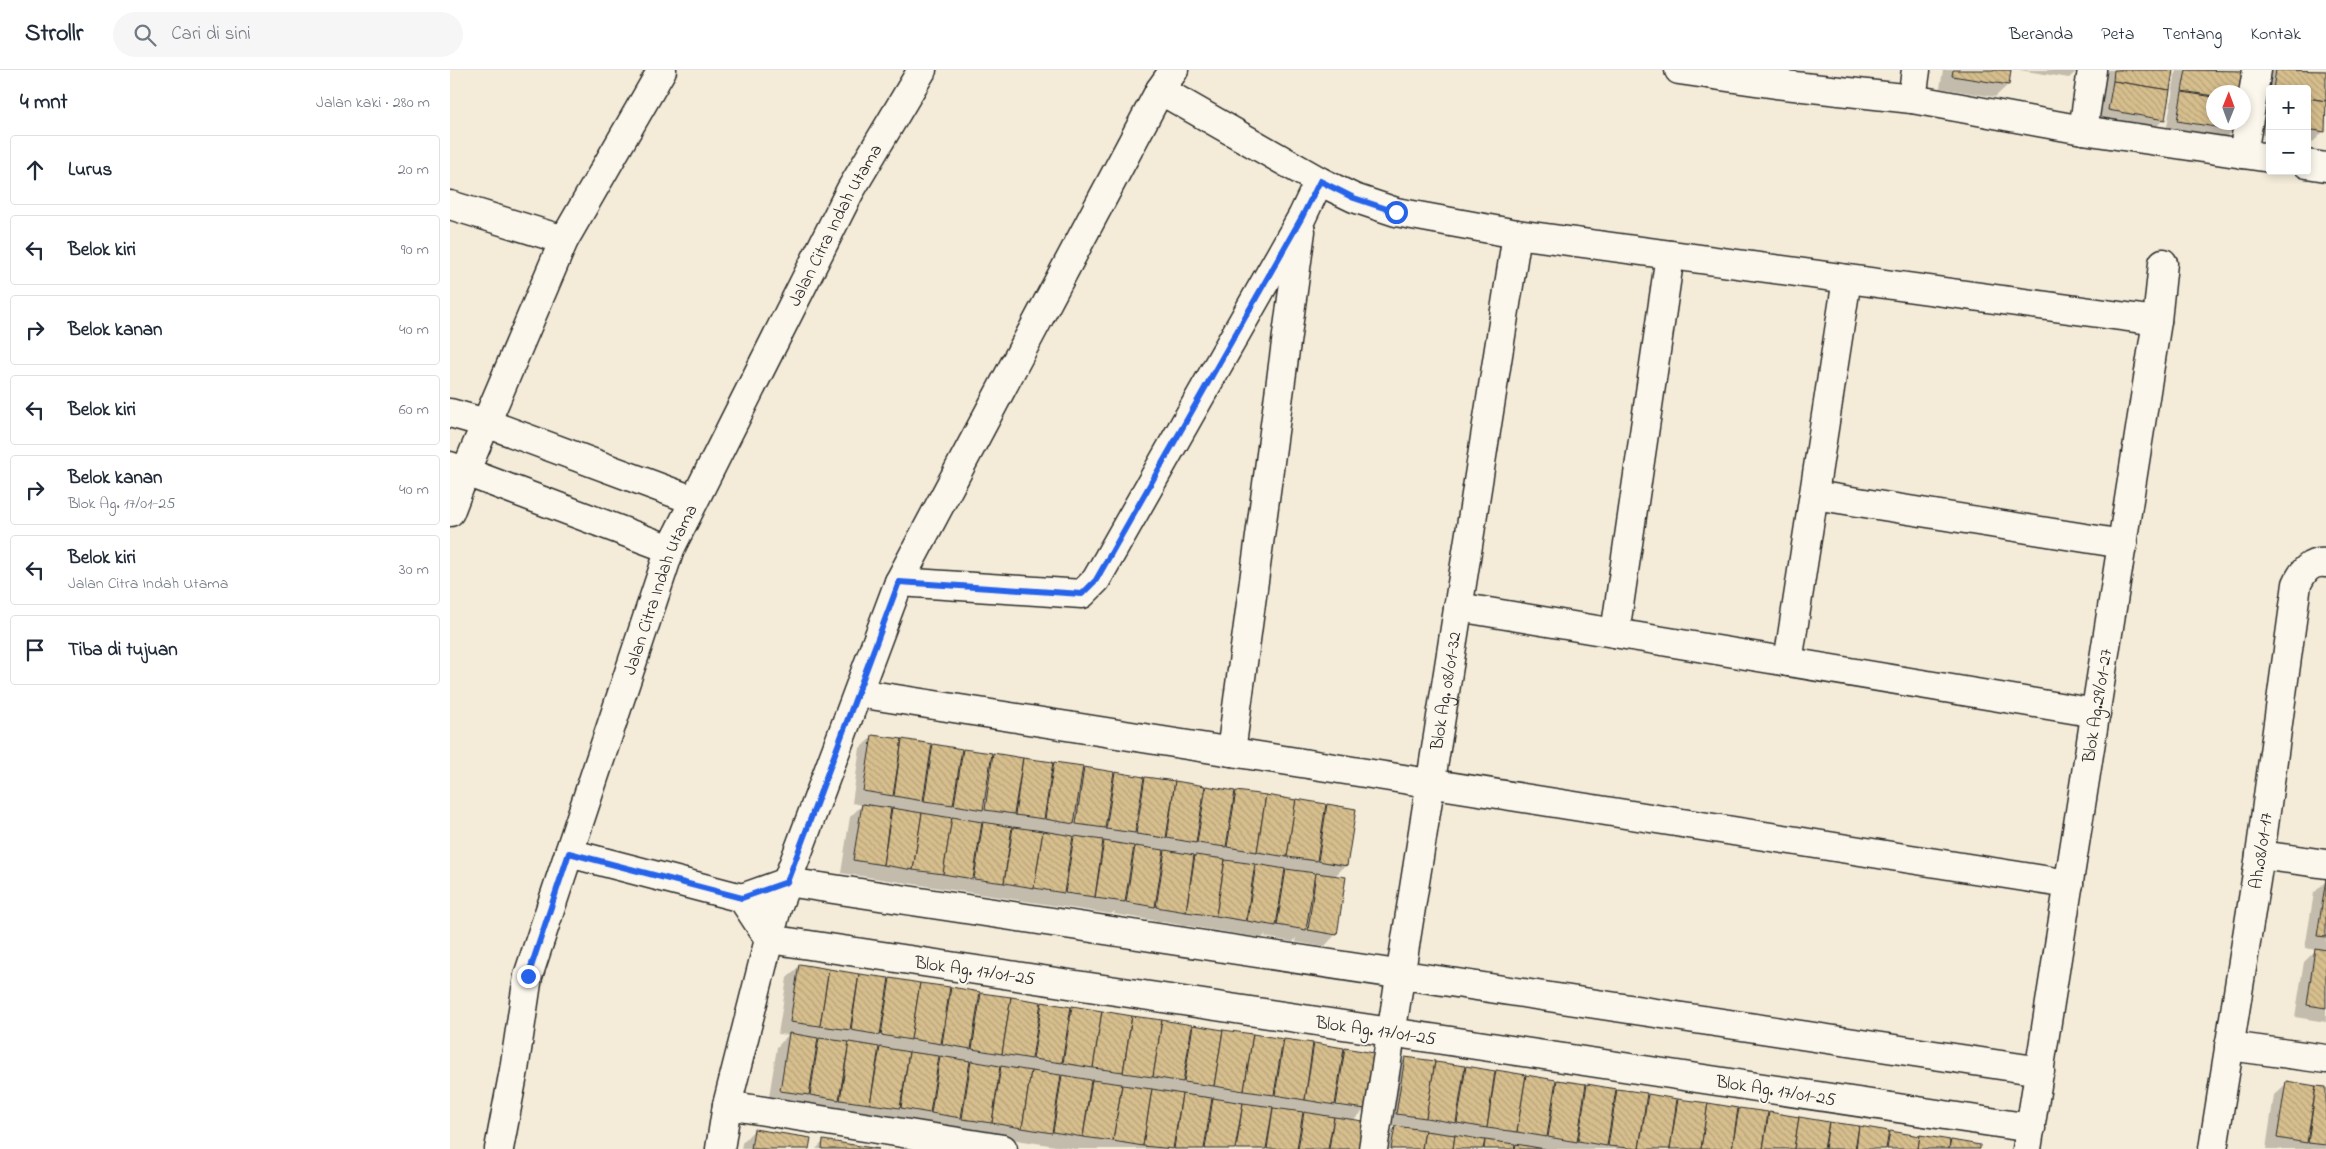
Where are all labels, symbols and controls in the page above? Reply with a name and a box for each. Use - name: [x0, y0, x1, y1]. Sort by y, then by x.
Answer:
- search box: [113, 12, 463, 57]
- text: Strollr: [25, 17, 83, 52]
- icon: search: [131, 21, 159, 49]
- text: Cari di sini: [171, 21, 251, 48]
- text: Beranda: [2009, 22, 2073, 48]
- text: Peta: [2101, 22, 2134, 48]
- text: Tentang: [2162, 22, 2222, 48]
- text: Kontak: [2250, 22, 2301, 48]
- north arrow: [2206, 85, 2251, 130]
- map controls: [2266, 85, 2311, 175]
- button: +: [2266, 85, 2311, 130]
- text: 4 mnt: [20, 88, 68, 118]
- text: Jalan kaki · 280 m: [316, 91, 430, 115]
- button: −: [2266, 130, 2311, 175]
- street label: Jalan Citra Indah Utama: [783, 140, 890, 312]
- icon: ahead: [21, 156, 49, 184]
- text: Lurus: [68, 157, 112, 184]
- text: 20 m: [398, 158, 429, 182]
- route start: [1385, 201, 1408, 224]
- icon: left: [21, 236, 49, 264]
- text: Belok kiri: [68, 237, 136, 264]
- text: 90 m: [401, 238, 429, 262]
- icon: right: [21, 316, 49, 344]
- text: Belok kanan: [68, 317, 162, 344]
- text: 40 m: [399, 318, 429, 342]
- icon: left: [21, 396, 49, 424]
- text: Belok kiri: [68, 397, 136, 424]
- text: 60 m: [399, 398, 429, 422]
- text: Belok kanan: [68, 465, 162, 492]
- icon: right: [21, 476, 49, 504]
- text: 40 m: [399, 478, 429, 502]
- text: Blok Ag. 17/01-25: [68, 492, 175, 516]
- street label: Jalan Citra Indah Utama: [618, 500, 705, 679]
- text: Belok kiri: [68, 545, 136, 572]
- icon: left: [21, 556, 49, 584]
- text: 30 m: [399, 558, 429, 582]
- text: Jalan Citra Indah Utama: [68, 572, 228, 596]
- street label: Blok Ag. 08/01-32: [1425, 630, 1469, 753]
- icon: arrive: [21, 636, 49, 664]
- text: Tiba di tujuan: [68, 637, 178, 664]
- street label: Blok Ag.29/01-27: [2077, 646, 2120, 765]
- street label: Ah.08/01-17: [2244, 811, 2281, 891]
- street label: Blok Ag. 17/01-25: [912, 951, 1036, 994]
- route end: [517, 965, 540, 988]
- street label: Blok Ag. 17/01-25: [1313, 1011, 1437, 1054]
- street label: Blok Ag. 17/01-25: [1713, 1070, 1837, 1115]

